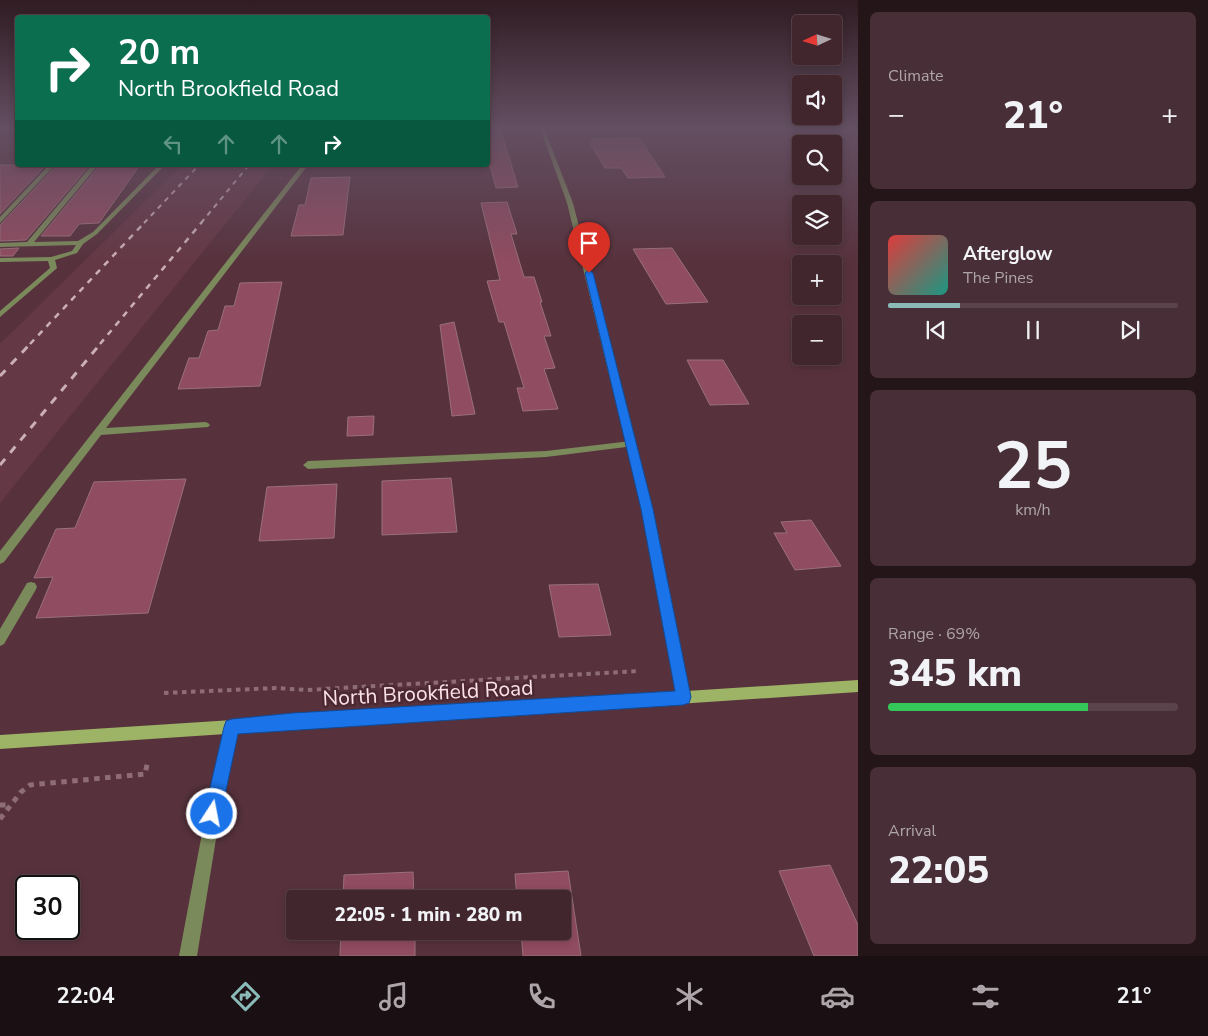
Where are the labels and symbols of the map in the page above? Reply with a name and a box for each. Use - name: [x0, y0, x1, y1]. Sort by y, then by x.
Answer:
- north arrow: [792, 15, 842, 65]
- pin: [568, 222, 610, 273]
- street label: North Brookfield Road: [322, 673, 534, 713]
- position arrow: [185, 787, 237, 839]
- speed limit sign: 30: [15, 875, 80, 940]

